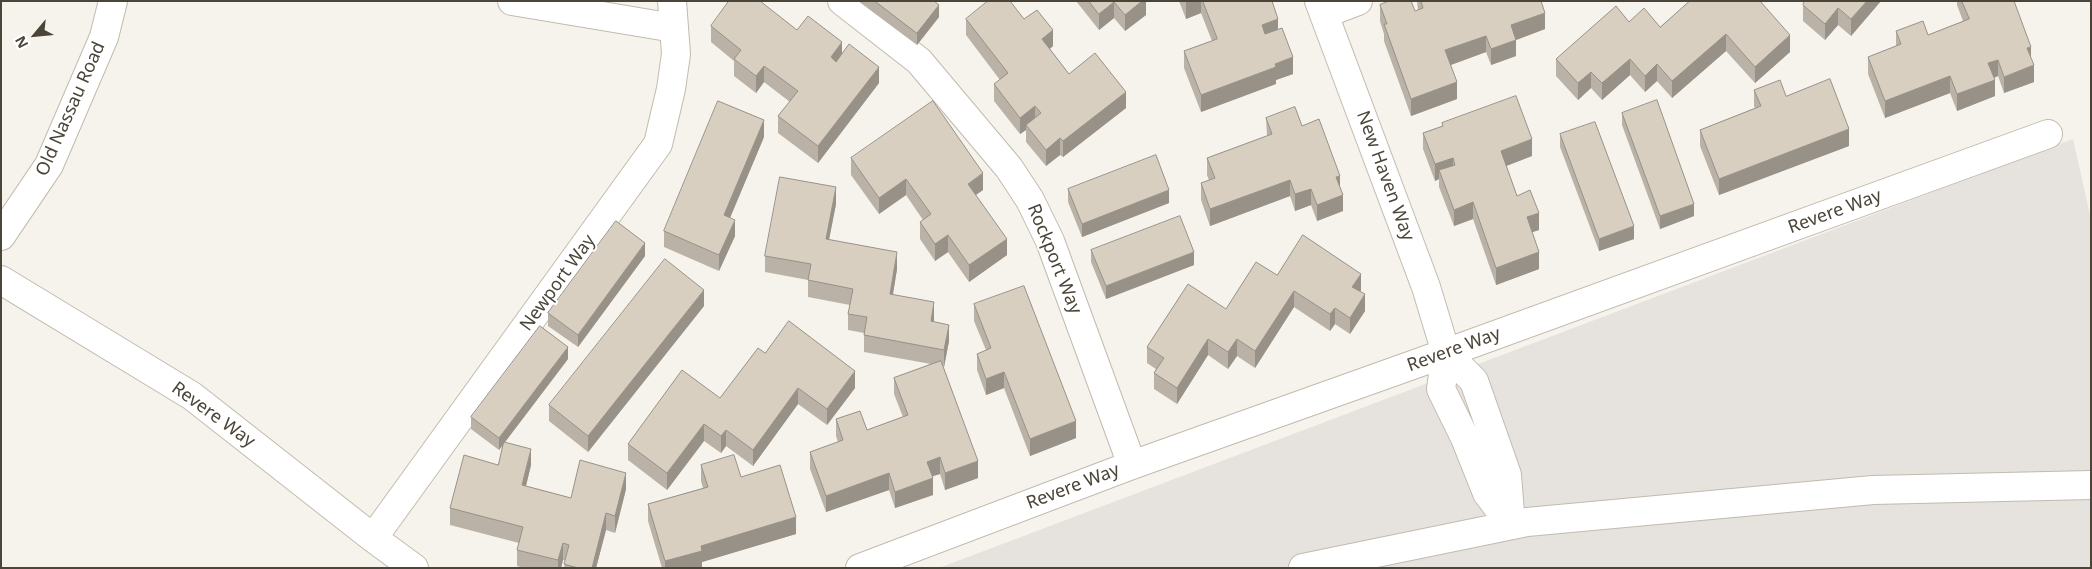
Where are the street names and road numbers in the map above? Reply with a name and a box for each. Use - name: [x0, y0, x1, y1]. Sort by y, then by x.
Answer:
- street label: Old Nassau Road: [32, 39, 110, 179]
- street label: New Haven Way: [1352, 108, 1418, 244]
- street label: Revere Way: [1785, 185, 1885, 239]
- street label: Rockport Way: [1022, 201, 1086, 317]
- street label: Newport Way: [516, 231, 600, 335]
- street label: Revere Way: [1404, 323, 1504, 377]
- street label: Revere Way: [167, 378, 259, 452]
- street label: Revere Way: [1023, 459, 1123, 515]

